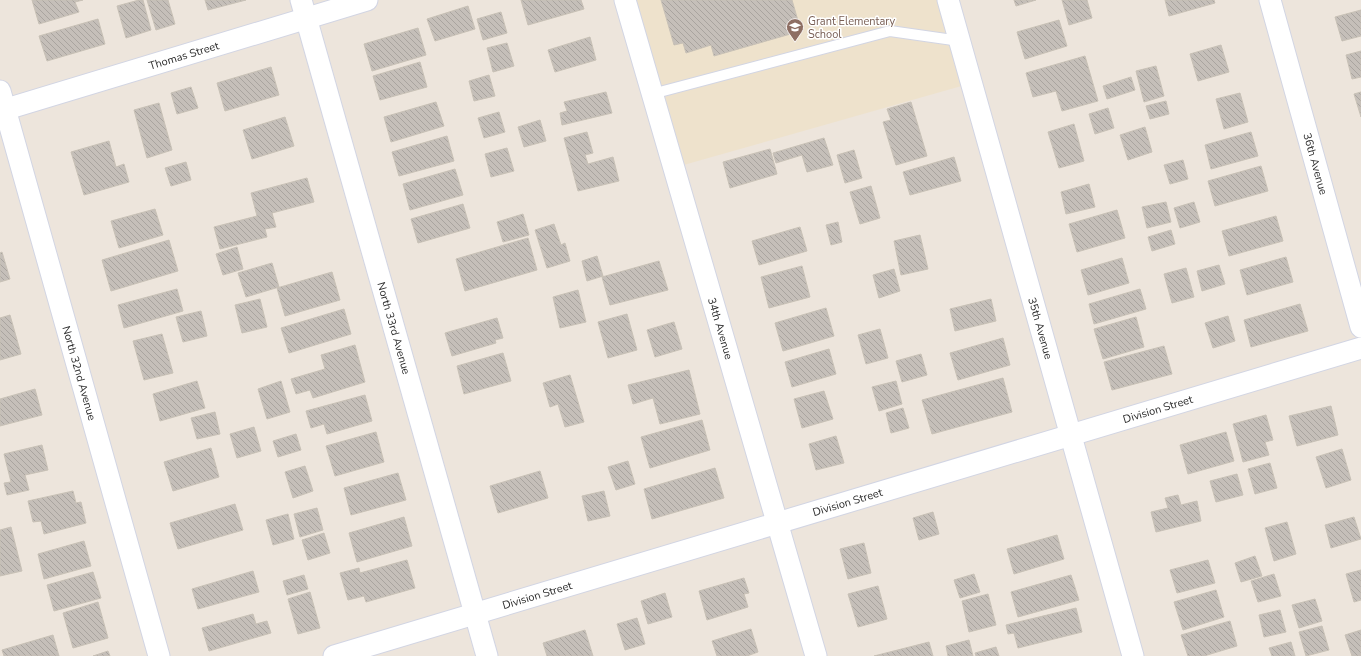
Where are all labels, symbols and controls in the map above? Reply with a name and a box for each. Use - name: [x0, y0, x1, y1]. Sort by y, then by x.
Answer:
- place label: Grant Elementary School: [808, 14, 896, 42]
- school or university icon: Grant Elementary School: [785, 17, 805, 42]
- street label: Thomas Street: [147, 38, 221, 74]
- street label: 36th Avenue: [1299, 131, 1331, 197]
- street label: North 33rd Avenue: [373, 280, 414, 376]
- street label: 34th Avenue: [704, 296, 736, 361]
- street label: 35th Avenue: [1024, 296, 1056, 361]
- street label: North 32nd Avenue: [58, 324, 99, 422]
- street label: Division Street: [1121, 392, 1195, 427]
- street label: Division Street: [811, 485, 884, 520]
- street label: Division Street: [501, 578, 574, 613]

